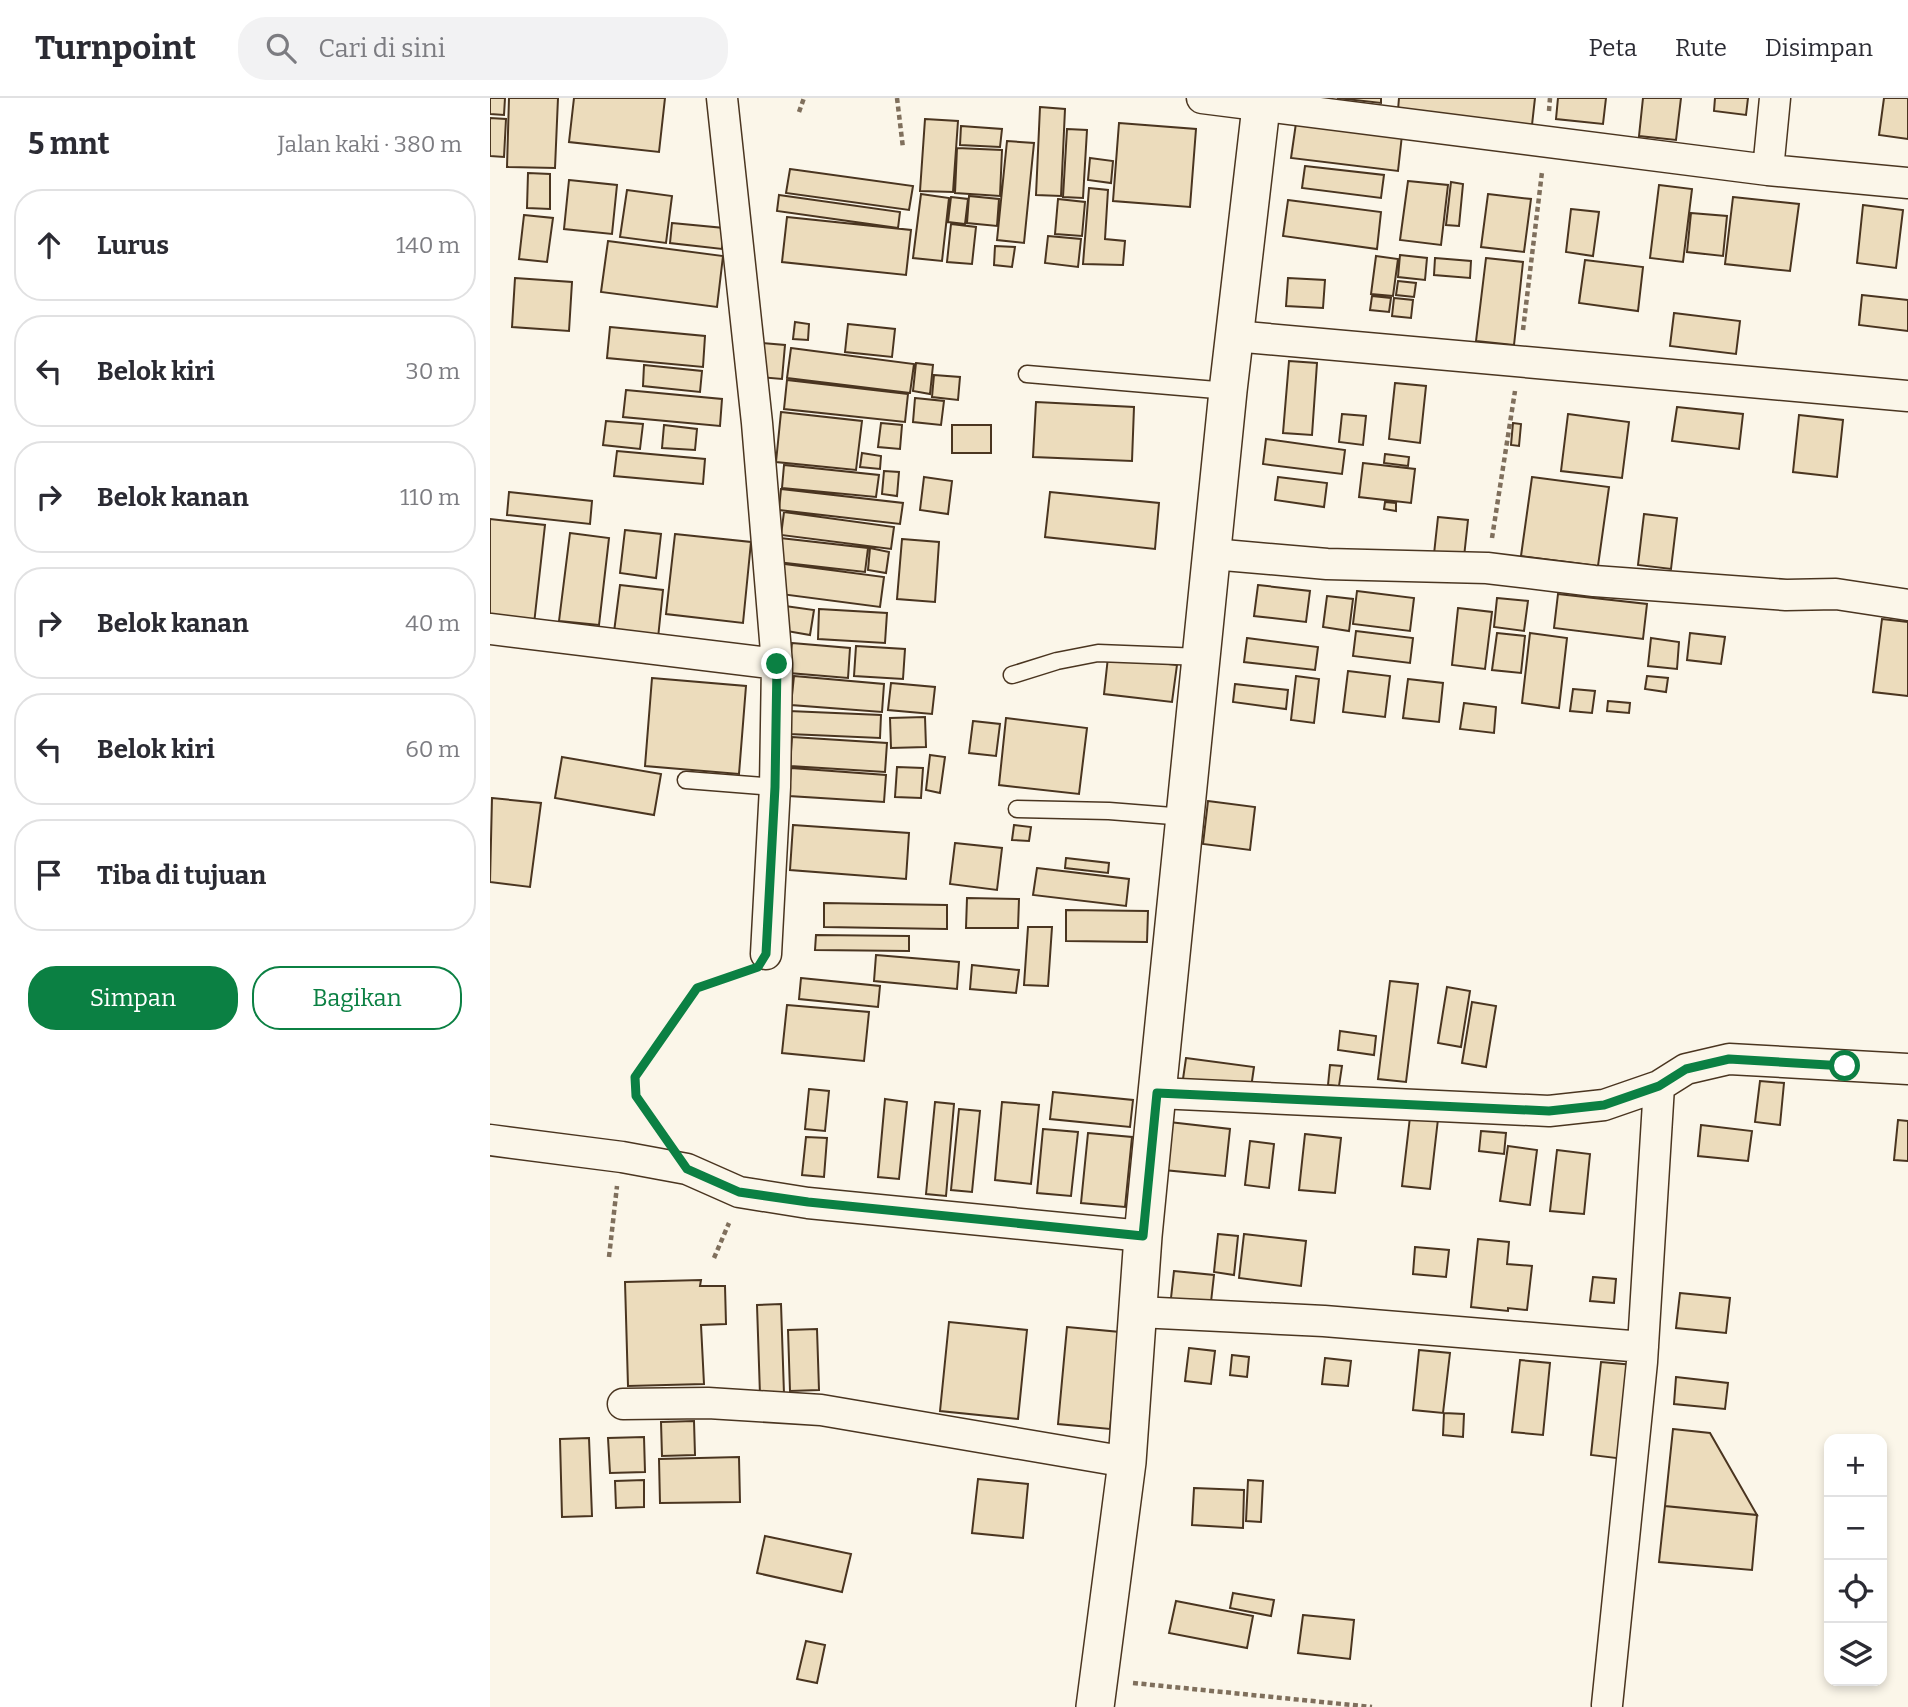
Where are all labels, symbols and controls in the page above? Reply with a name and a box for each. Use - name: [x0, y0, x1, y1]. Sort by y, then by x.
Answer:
- search box: [238, 17, 728, 80]
- text: Turnpoint: [35, 28, 196, 68]
- icon: search: [262, 29, 300, 67]
- text: Cari di sini: [318, 33, 445, 64]
- text: Peta: [1588, 34, 1637, 62]
- text: Rute: [1675, 34, 1727, 62]
- text: Disimpan: [1765, 34, 1873, 62]
- text: 5 mnt: [28, 126, 110, 162]
- text: Jalan kaki · 380 m: [277, 130, 462, 158]
- icon: ahead: [30, 226, 68, 264]
- text: Lurus: [97, 230, 169, 261]
- text: 140 m: [396, 231, 460, 259]
- icon: left: [30, 352, 68, 390]
- text: Belok kiri: [97, 356, 215, 387]
- text: 30 m: [406, 357, 460, 385]
- icon: right: [30, 478, 68, 516]
- text: Belok kanan: [97, 482, 249, 513]
- text: 110 m: [400, 483, 460, 511]
- icon: right: [30, 604, 68, 642]
- text: Belok kanan: [97, 608, 249, 639]
- text: 40 m: [405, 609, 460, 637]
- route end: [761, 648, 792, 679]
- icon: left: [30, 730, 68, 768]
- text: Belok kiri: [97, 734, 215, 765]
- text: 60 m: [405, 735, 460, 763]
- icon: arrive: [30, 856, 68, 894]
- text: Tiba di tujuan: [97, 860, 266, 891]
- button: Simpan: [28, 966, 238, 1030]
- button: Bagikan: [252, 966, 462, 1030]
- route start: [1829, 1050, 1860, 1081]
- map controls: [1824, 1434, 1887, 1686]
- button: +: [1824, 1434, 1887, 1497]
- button: −: [1824, 1497, 1887, 1560]
- button: locate: [1824, 1560, 1887, 1623]
- button: layers: [1824, 1623, 1887, 1686]

